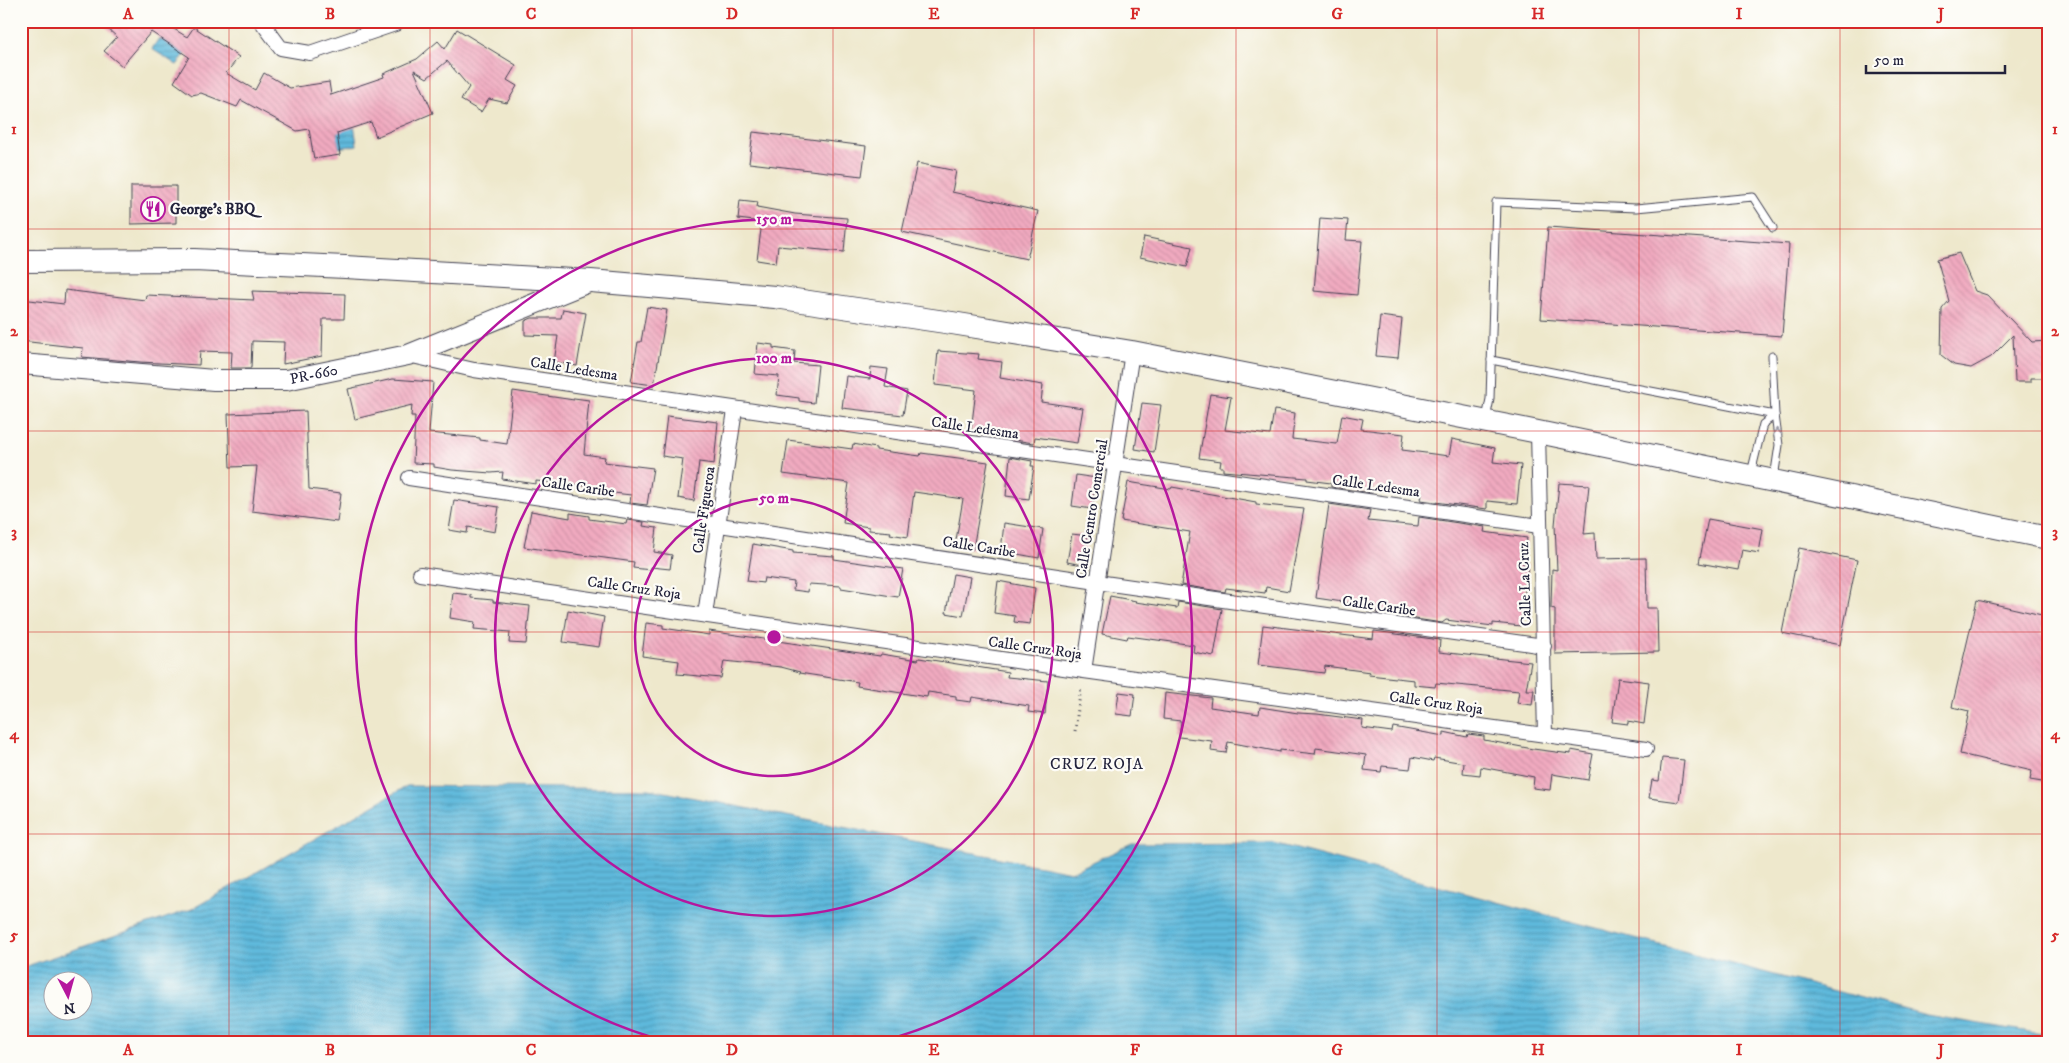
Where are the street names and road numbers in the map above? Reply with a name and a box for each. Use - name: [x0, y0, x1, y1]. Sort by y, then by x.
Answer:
- street label: Calle Ledesma: [529, 353, 620, 385]
- street label: PR-660: [288, 360, 339, 388]
- street label: Calle Ledesma: [930, 412, 1021, 444]
- street label: Calle Centro Comercial: [1072, 437, 1112, 580]
- street label: Calle Figueroa: [688, 465, 720, 555]
- street label: Calle Ledesma: [1331, 470, 1422, 502]
- street label: Calle Caribe: [540, 472, 616, 502]
- street label: Calle Caribe: [941, 532, 1017, 562]
- street label: Calle La Cruz: [1514, 541, 1536, 626]
- street label: Calle Cruz Roja: [586, 572, 683, 604]
- street label: Calle Caribe: [1341, 591, 1417, 621]
- street label: Calle Cruz Roja: [987, 632, 1084, 664]
- street label: Calle Cruz Roja: [1388, 687, 1485, 719]

